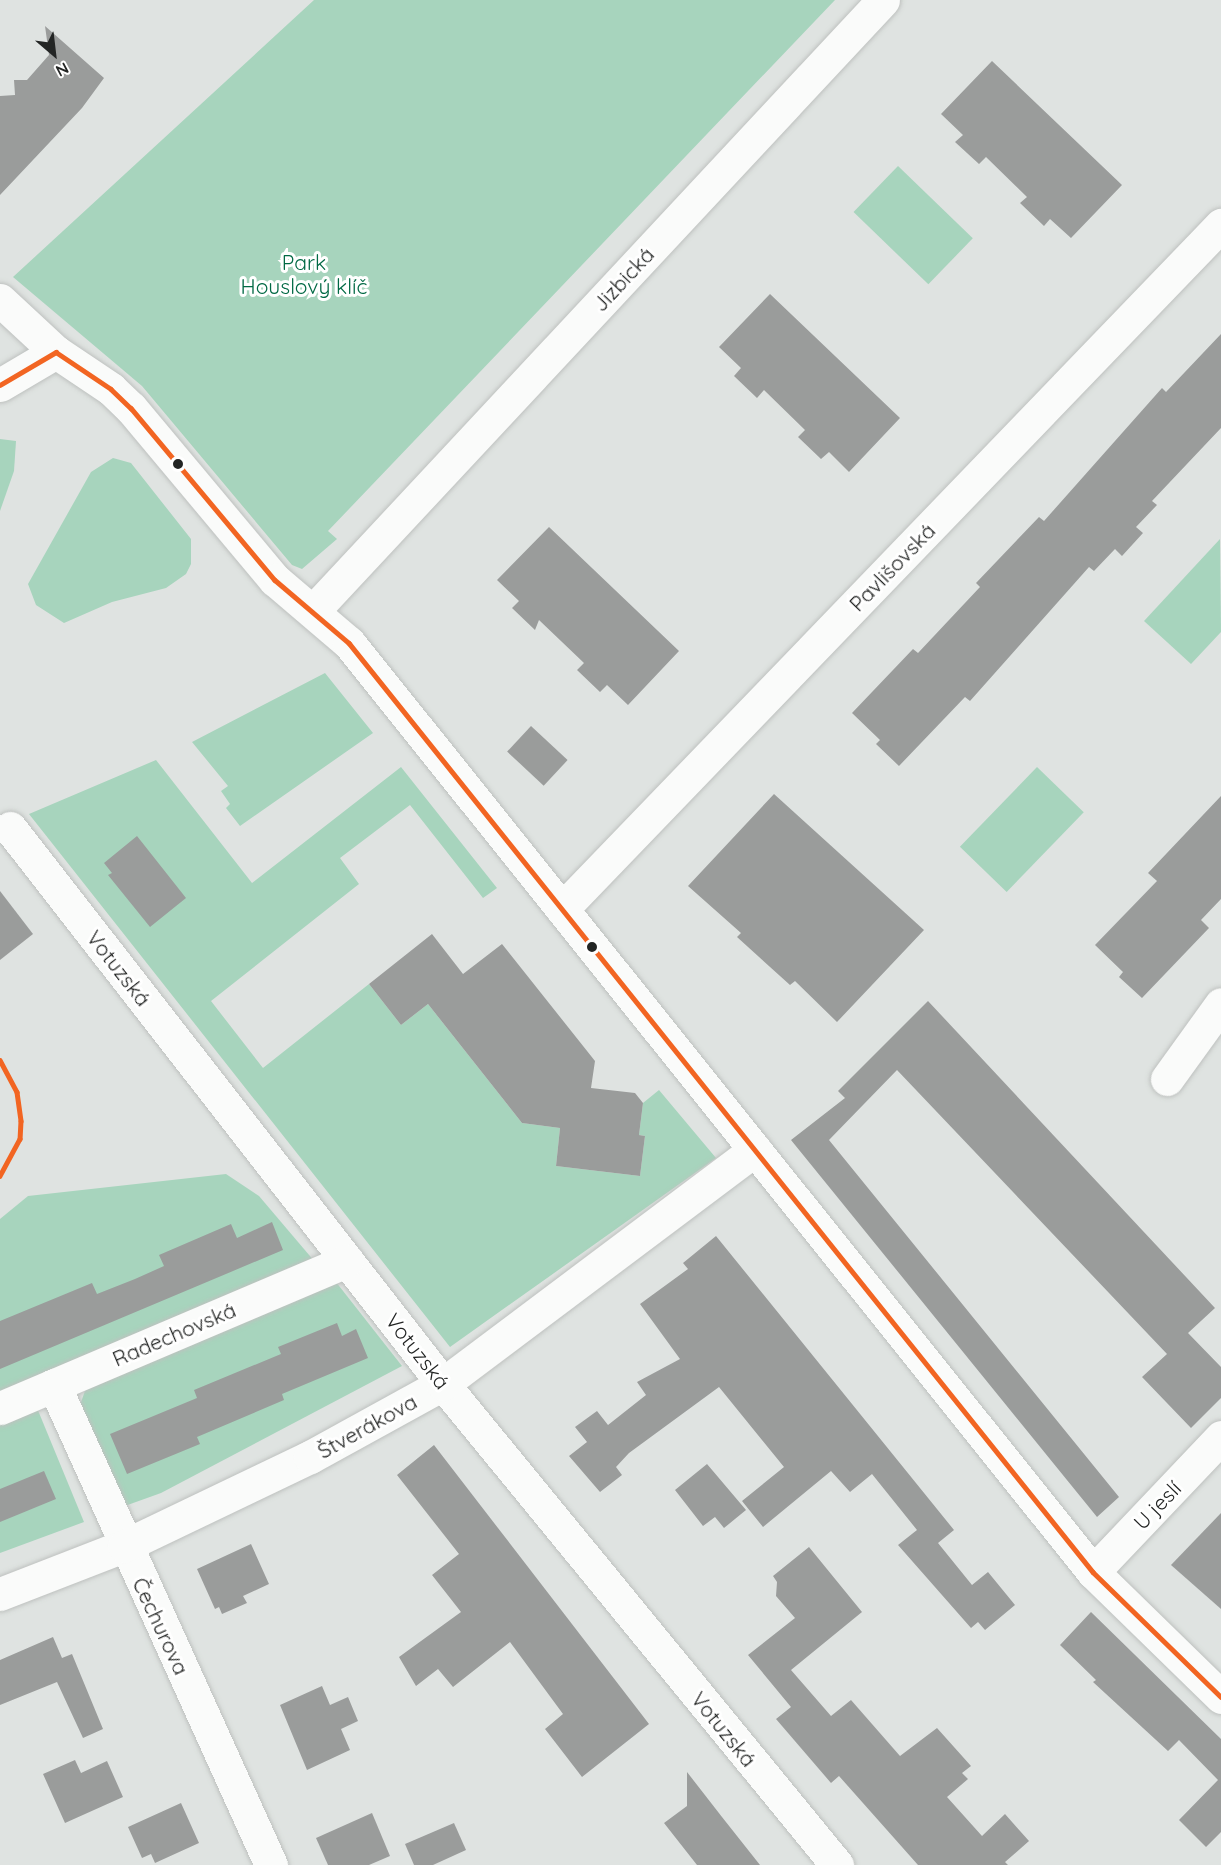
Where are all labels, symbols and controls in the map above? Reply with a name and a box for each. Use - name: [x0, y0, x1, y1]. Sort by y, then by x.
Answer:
- north arrow: [24, 24, 84, 84]
- text: N: [53, 58, 72, 81]
- street label: Jizbická: [587, 242, 659, 316]
- park label: Park Houslový klíč: [241, 249, 367, 299]
- unlabelled marker: [172, 458, 184, 470]
- street label: Pavlišovská: [844, 518, 940, 616]
- street label: Votuzská: [82, 925, 156, 1011]
- unlabelled marker: [586, 941, 598, 953]
- street label: Radechovská: [109, 1297, 239, 1371]
- street label: Votuzská: [381, 1308, 455, 1394]
- street label: Štverákova: [313, 1388, 421, 1464]
- street label: U jeslí: [1128, 1476, 1186, 1534]
- street label: Čechurova: [128, 1573, 194, 1679]
- street label: Votuzská: [686, 1686, 762, 1772]

